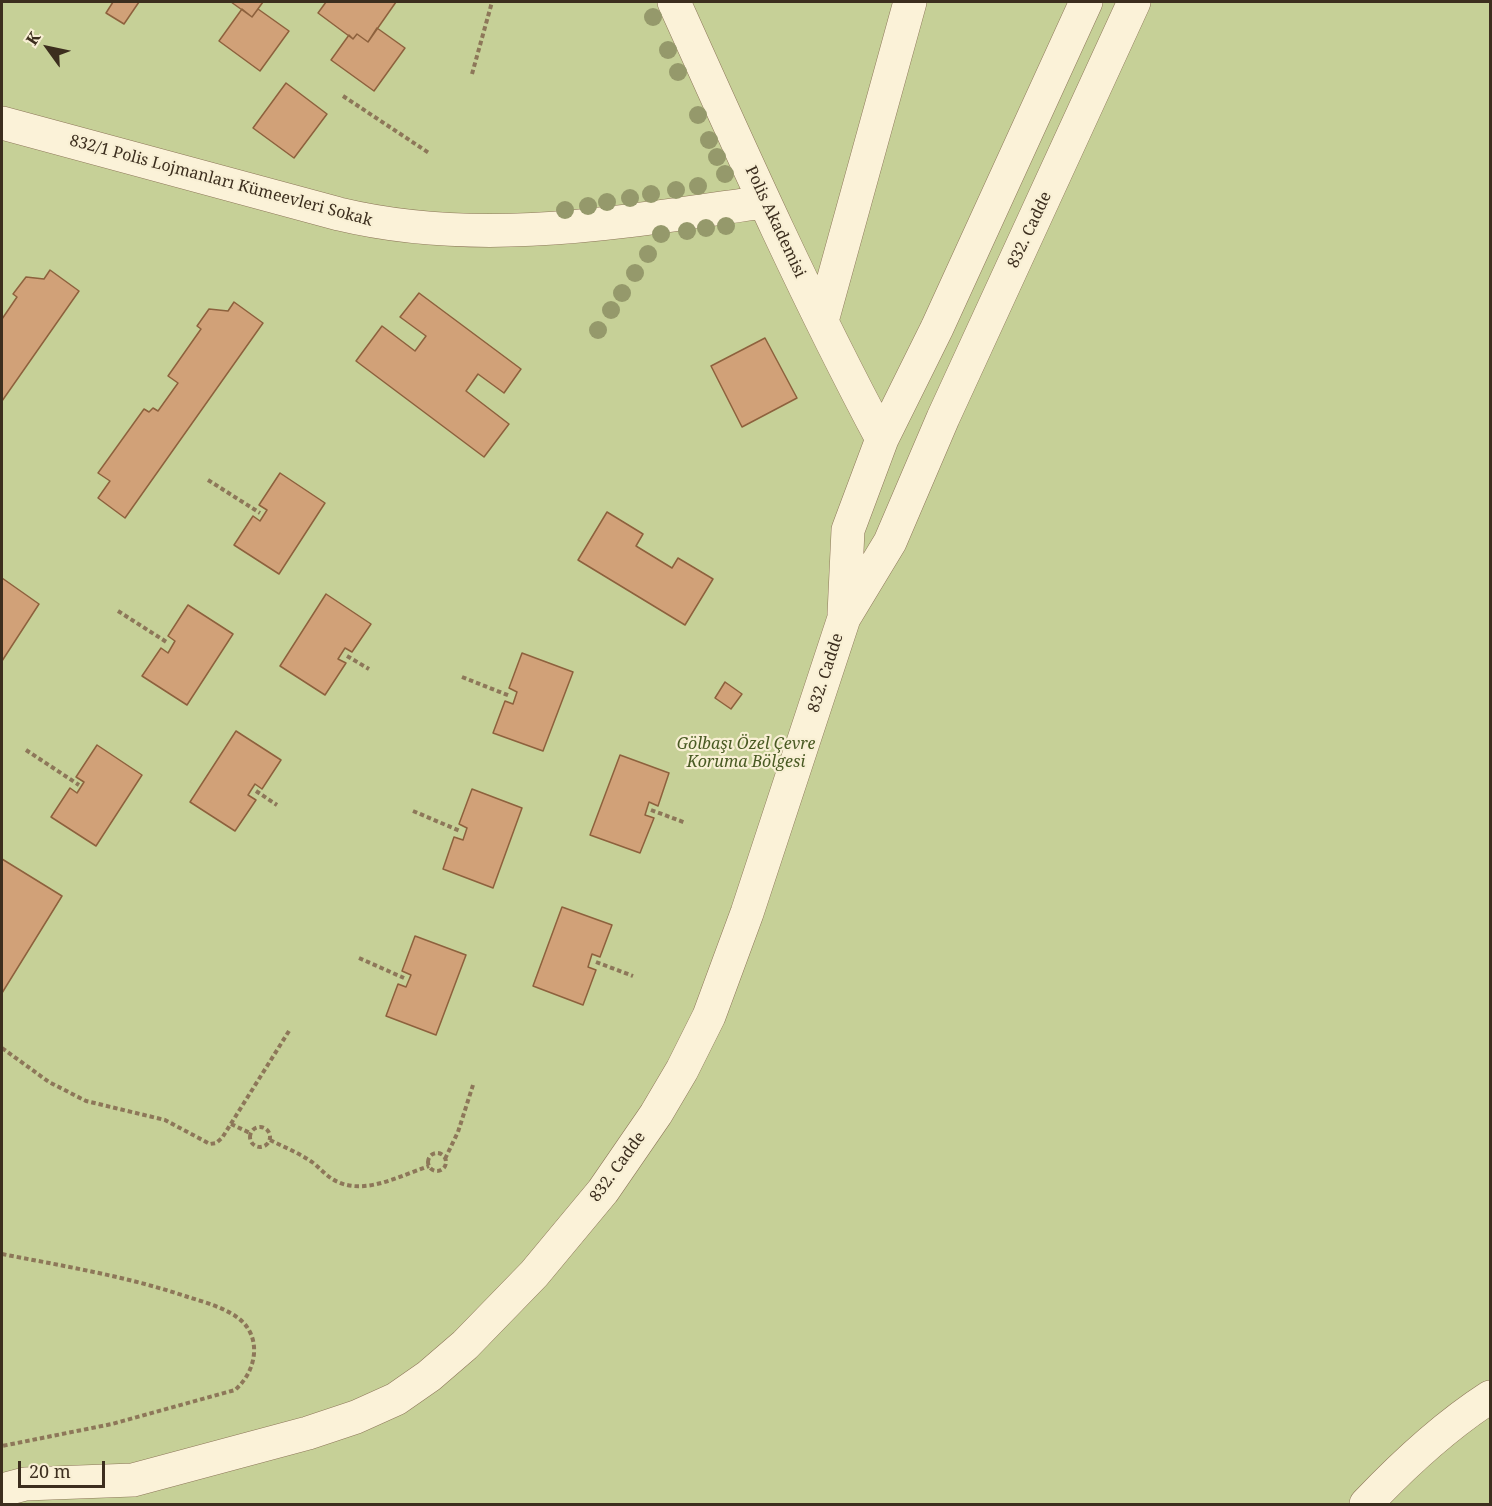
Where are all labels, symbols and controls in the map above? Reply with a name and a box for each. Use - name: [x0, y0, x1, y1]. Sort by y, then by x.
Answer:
- north arrow: [18, 18, 78, 78]
- text: K: [20, 27, 45, 49]
- street label: 832/1 Polis Lojmanları Kümeevleri Sokak: [68, 131, 374, 231]
- street label: Polis Akademisi: [741, 163, 809, 281]
- street label: 832. Cadde: [1004, 189, 1056, 271]
- street label: 832. Cadde: [804, 631, 848, 715]
- park label: Gölbaşı Özel Çevre Koruma Bölgesi: [677, 734, 815, 772]
- street label: 832. Cadde: [586, 1128, 650, 1206]
- scale bar: [21, 1449, 108, 1487]
- text: 20 m: [29, 1459, 71, 1483]

